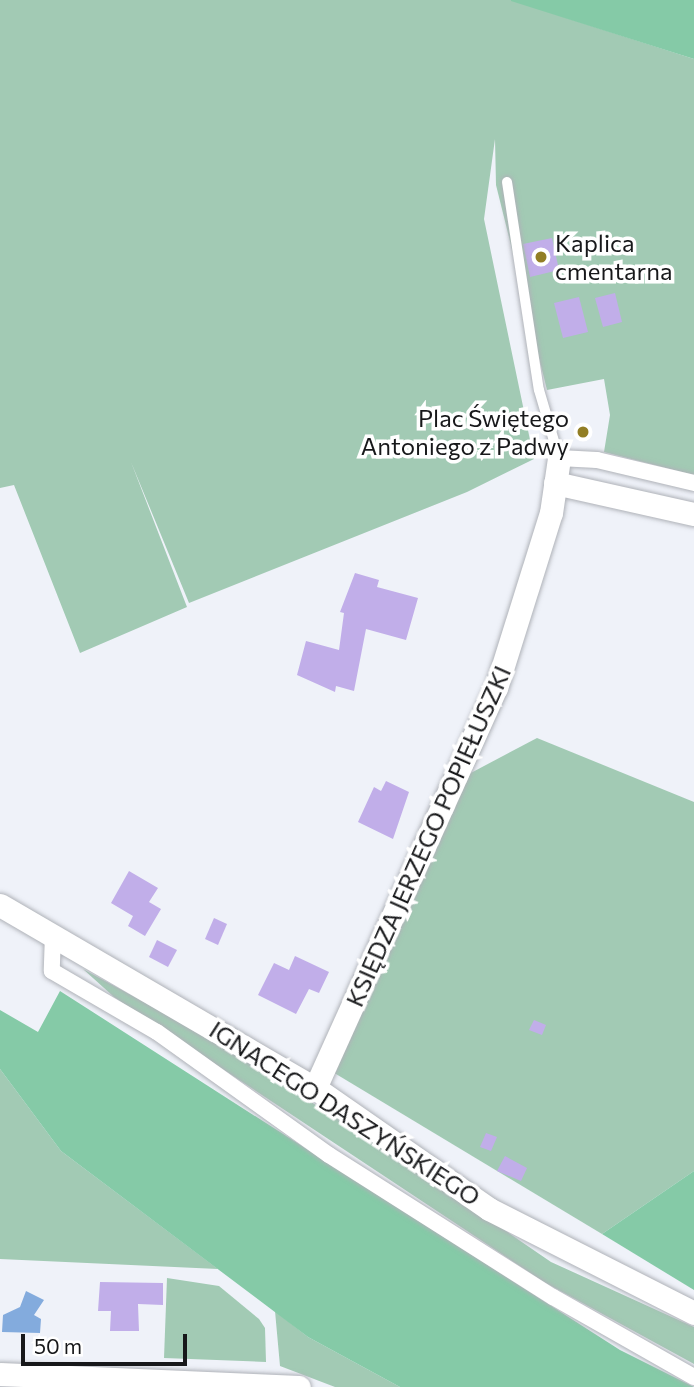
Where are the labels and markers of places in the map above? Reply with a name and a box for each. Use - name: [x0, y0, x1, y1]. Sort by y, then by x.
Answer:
- place label: Kaplica cmentarna: [555, 229, 673, 285]
- marker: Kaplica cmentarna: [533, 249, 549, 265]
- place label: Plac Świętego Antoniego z Padwy: [361, 404, 569, 460]
- marker: Plac Świętego Antoniego z Padwy: [575, 424, 591, 440]

